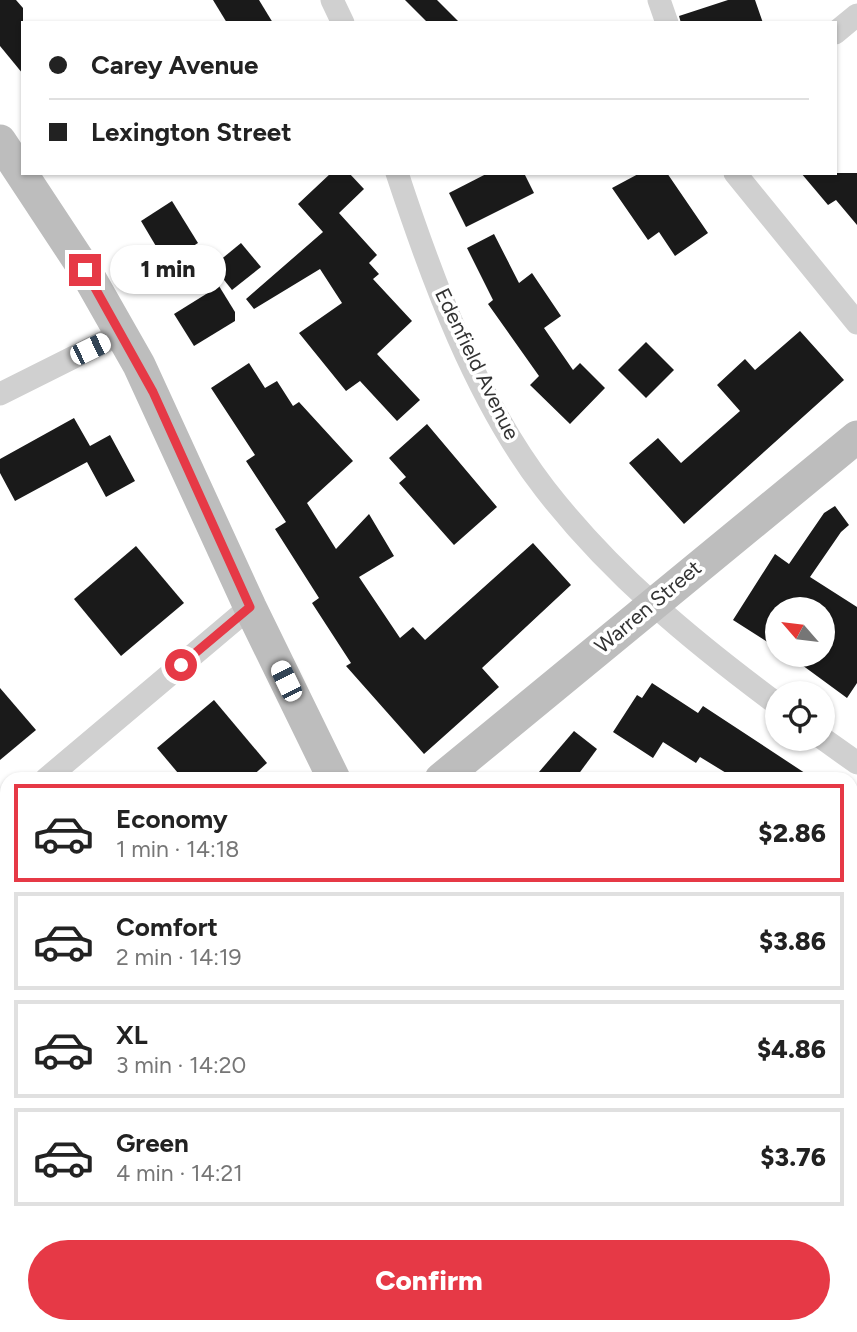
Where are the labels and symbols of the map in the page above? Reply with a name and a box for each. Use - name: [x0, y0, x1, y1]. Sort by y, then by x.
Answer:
- callout: 1 min: [110, 246, 225, 294]
- route end: [69, 254, 101, 286]
- street label: Edenfield Avenue: [430, 284, 525, 443]
- car: [67, 330, 114, 368]
- street label: Warren Street: [589, 555, 706, 658]
- north arrow: [765, 597, 835, 667]
- route start: [165, 649, 197, 681]
- car: [268, 658, 305, 704]

